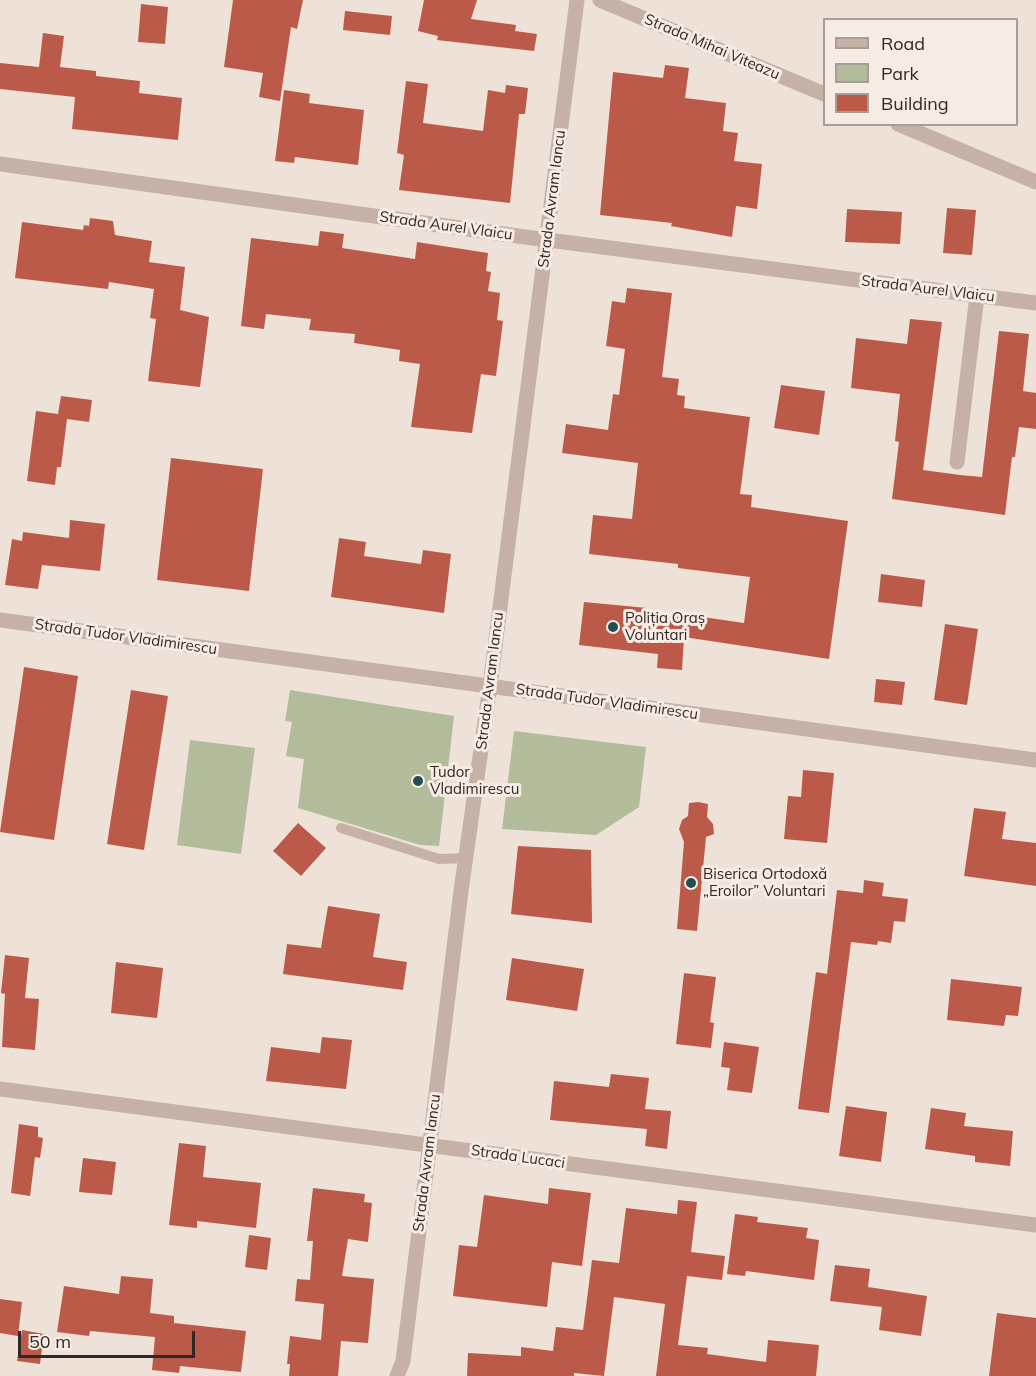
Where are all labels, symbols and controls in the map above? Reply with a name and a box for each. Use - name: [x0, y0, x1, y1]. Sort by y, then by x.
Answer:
- street label: Strada Mihai Viteazu: [642, 10, 782, 84]
- legend: [823, 18, 1018, 126]
- text: Road: [881, 32, 925, 55]
- text: Park: [881, 62, 919, 85]
- text: Building: [881, 92, 949, 115]
- street label: Strada Avram Iancu: [535, 129, 569, 269]
- street label: Strada Aurel Vlaicu: [378, 208, 514, 244]
- street label: Strada Aurel Vlaicu: [860, 272, 996, 306]
- place label: Poliția Oraș Voluntari: [625, 609, 705, 644]
- street label: Strada Avram Iancu: [473, 611, 507, 751]
- street label: Strada Tudor Vladimirescu: [34, 615, 218, 659]
- marker: Poliția Oraș Voluntari: [606, 620, 620, 634]
- street label: Strada Tudor Vladimirescu: [515, 680, 699, 724]
- place label: Tudor Vladimirescu: [430, 763, 519, 798]
- marker: Tudor Vladimirescu: [411, 774, 425, 788]
- place label: Biserica Ortodoxă „Eroilor” Voluntari: [703, 865, 827, 900]
- marker: Biserica Ortodoxă „Eroilor” Voluntari: [684, 876, 698, 890]
- street label: Strada Avram Iancu: [410, 1093, 444, 1233]
- street label: Strada Lucaci: [470, 1141, 566, 1173]
- scale bar: [21, 1319, 198, 1357]
- text: 50 m: [29, 1330, 71, 1353]

